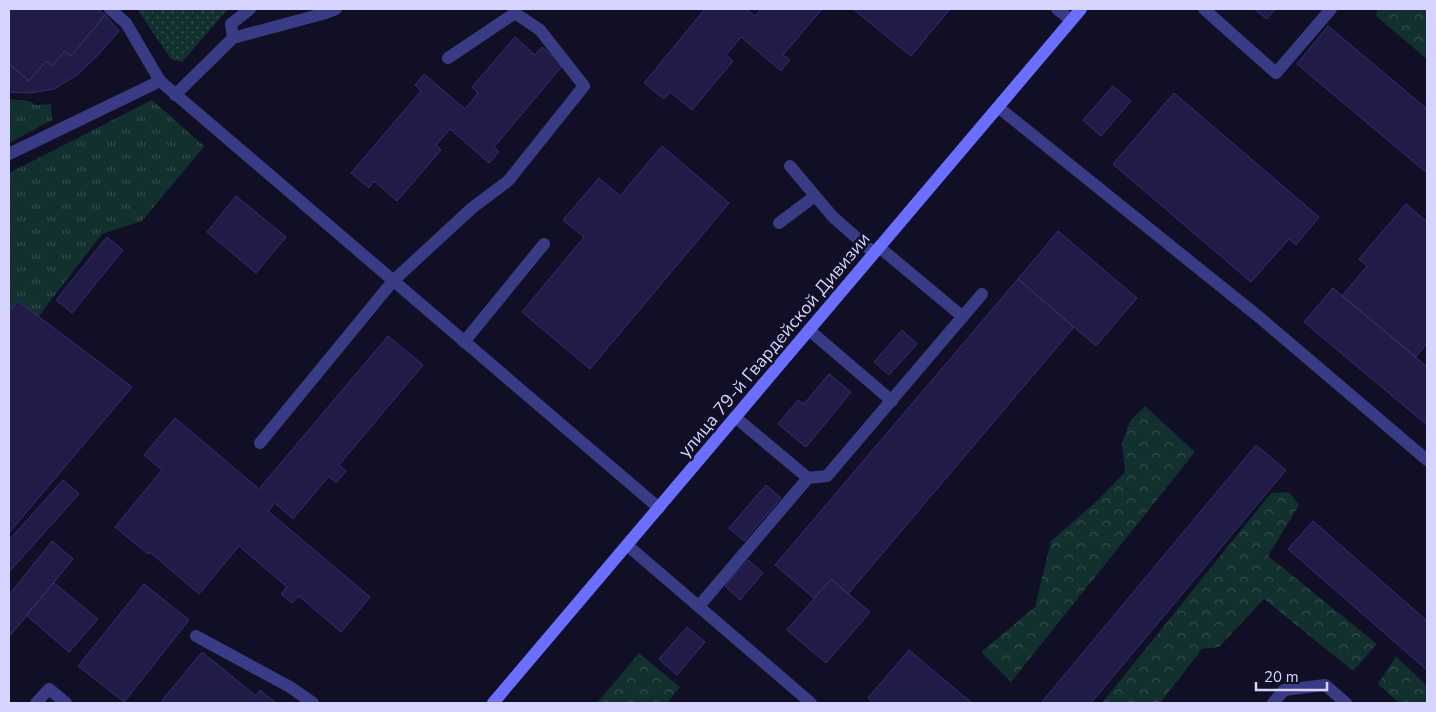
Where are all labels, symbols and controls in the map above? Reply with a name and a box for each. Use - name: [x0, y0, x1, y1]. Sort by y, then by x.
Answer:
- street label: улица 79-й Гвардейской Дивизии: [673, 227, 875, 463]
- scale bar: [1256, 660, 1327, 692]
- text: 20 m: [1264, 667, 1299, 687]

